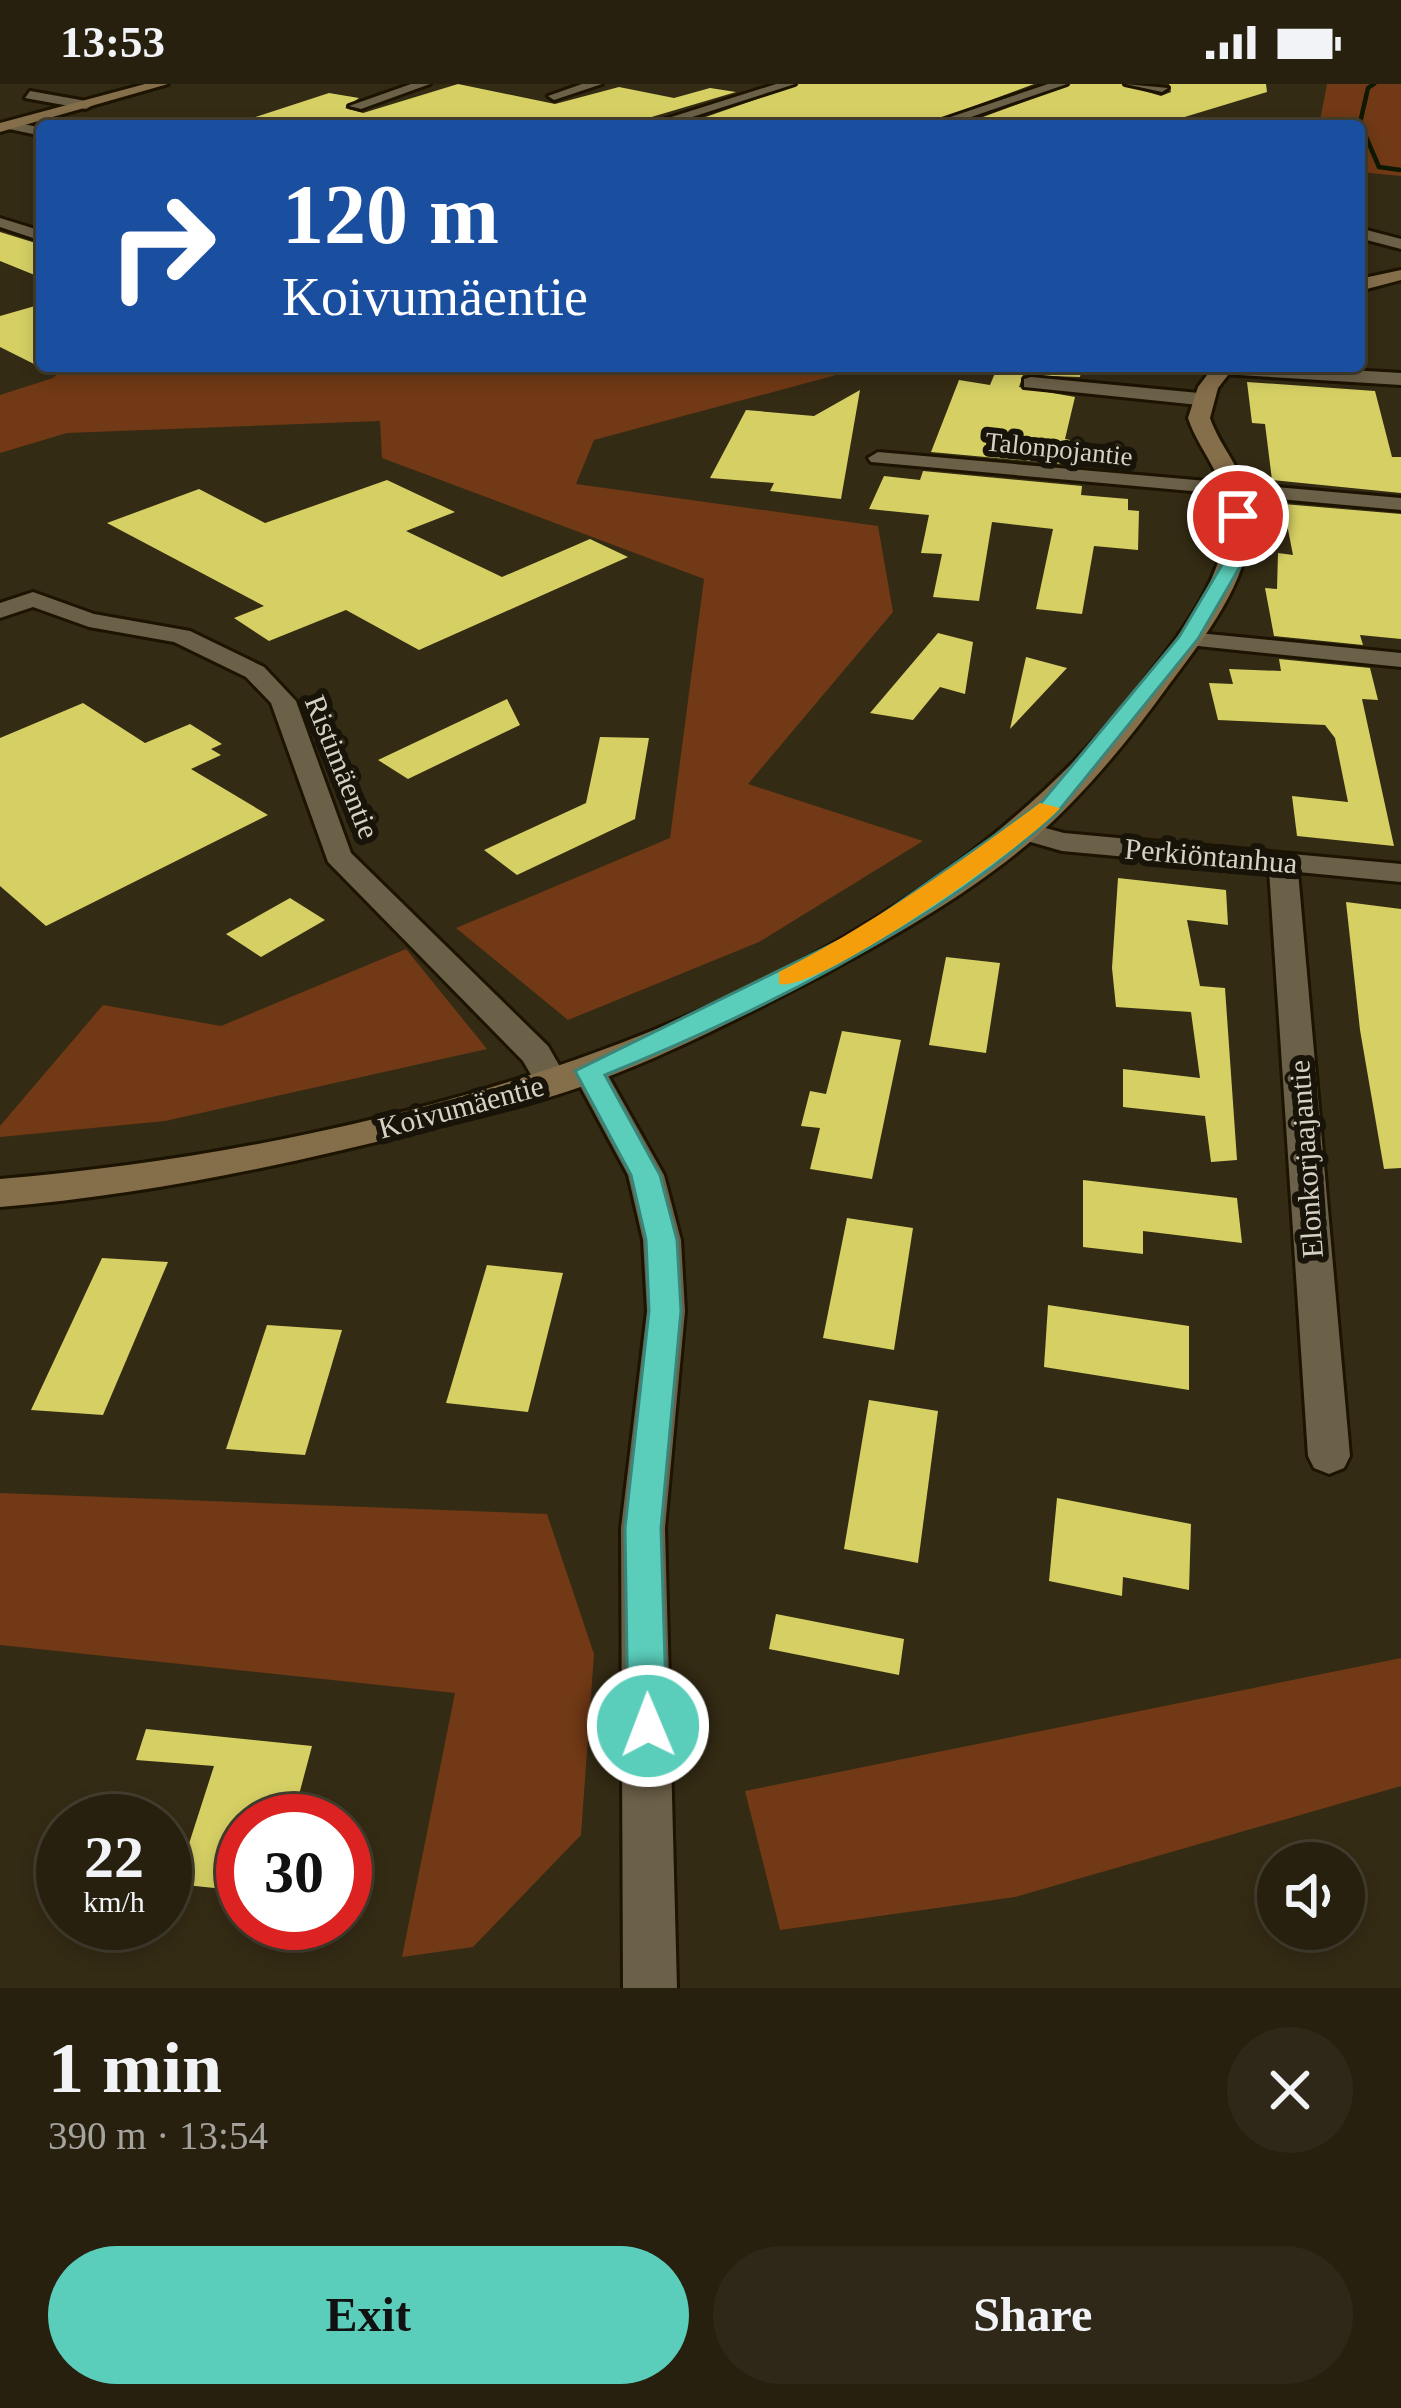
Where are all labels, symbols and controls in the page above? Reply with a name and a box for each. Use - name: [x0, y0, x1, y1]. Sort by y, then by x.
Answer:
- text: 13:53: [60, 17, 165, 67]
- icon: right: [84, 168, 240, 324]
- text: 120 m: [282, 168, 499, 261]
- text: Koivumäentie: [282, 267, 588, 327]
- street label: Talonpojantie: [984, 426, 1134, 472]
- pin: [1187, 465, 1289, 567]
- icon: arrive: [1205, 483, 1271, 549]
- street label: Ristimäentie: [299, 690, 386, 843]
- street label: Perkiöntanhua: [1123, 832, 1299, 879]
- street label: Elonkorjaajantie: [1282, 1059, 1329, 1259]
- street label: Koivumäentie: [375, 1069, 547, 1144]
- position arrow: [585, 1663, 711, 1789]
- speed limit sign: 30: [216, 1794, 372, 1950]
- text: 22: [84, 1824, 144, 1890]
- map controls: [1257, 1842, 1365, 1950]
- button: sound: [1257, 1842, 1365, 1950]
- text: km/h: [83, 1885, 145, 1918]
- button: close: [1227, 2027, 1353, 2153]
- text: 1 min: [48, 2028, 222, 2108]
- text: 390 m · 13:54: [48, 2114, 268, 2157]
- button: Exit: [48, 2246, 689, 2384]
- button: Share: [713, 2246, 1353, 2384]

